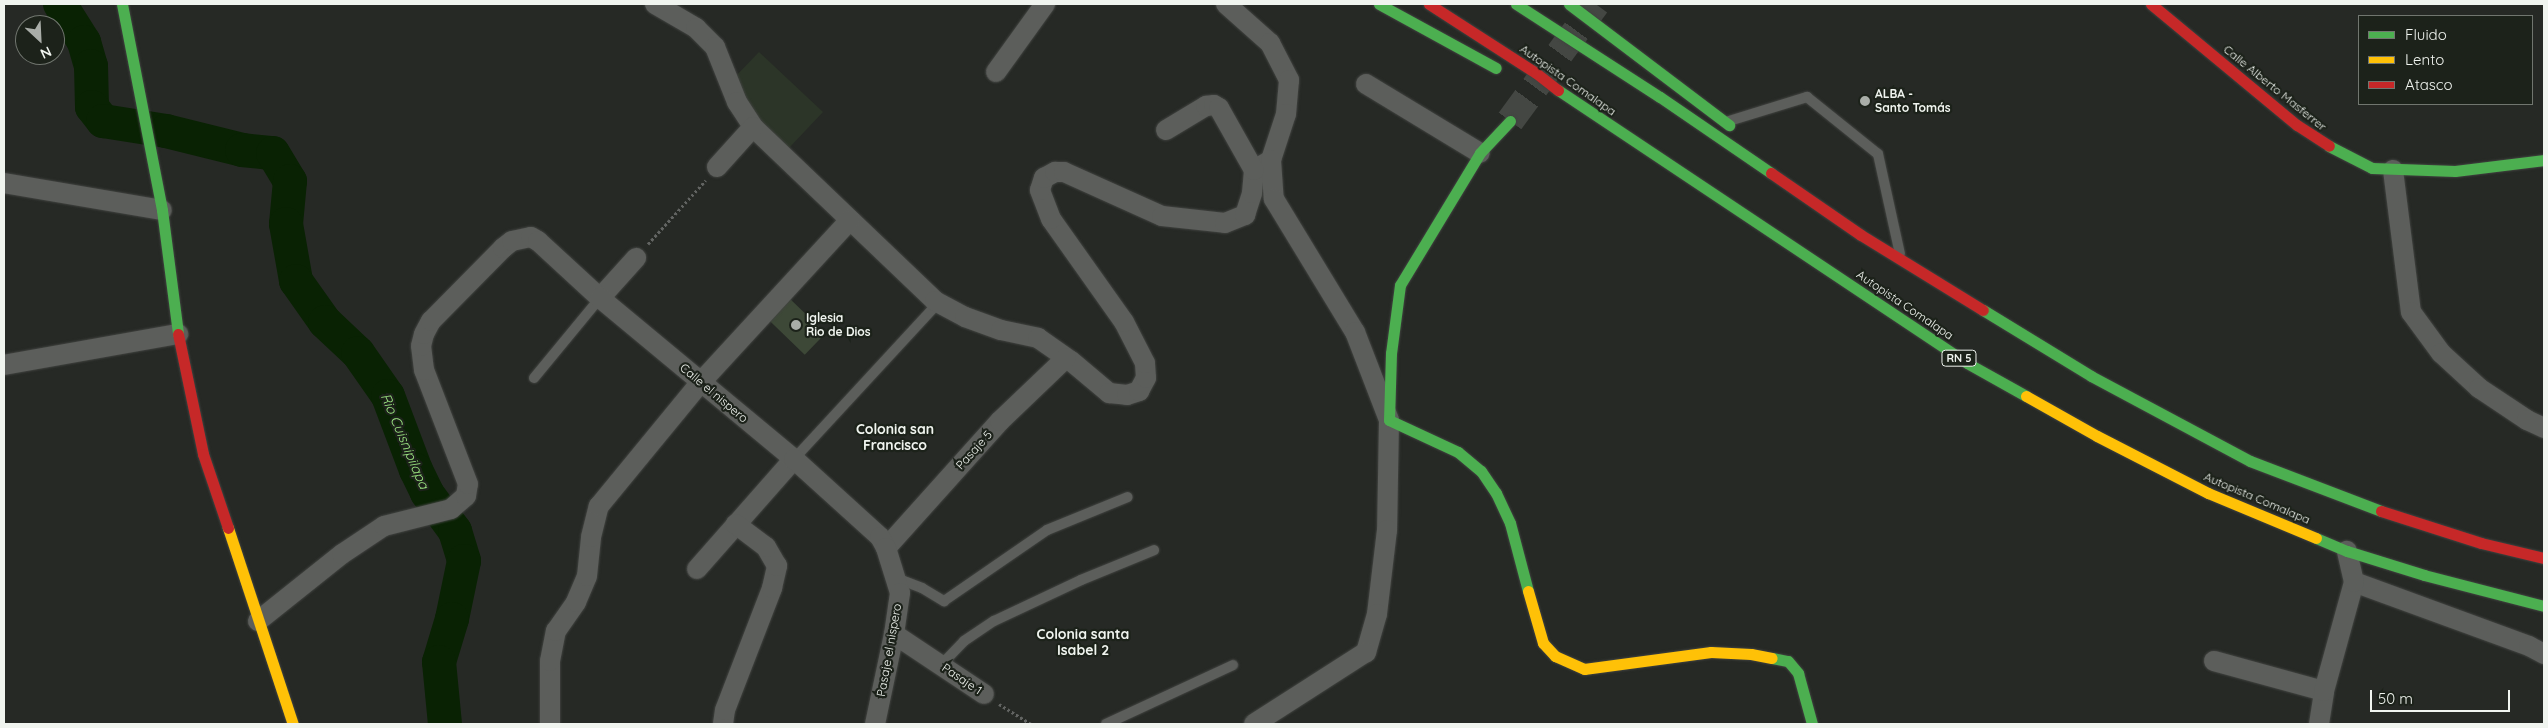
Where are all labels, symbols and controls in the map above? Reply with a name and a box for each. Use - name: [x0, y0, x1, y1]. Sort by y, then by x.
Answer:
- north arrow: [15, 15, 65, 65]
- legend: [2358, 15, 2533, 105]
- text: Fluido: [2405, 25, 2447, 44]
- street label: Autopista Comalapa: [1517, 41, 1619, 119]
- text: N: [37, 42, 54, 63]
- street label: Calle Alberto Masferrer: [2221, 42, 2329, 134]
- text: Lento: [2405, 50, 2444, 69]
- text: Atasco: [2405, 75, 2453, 94]
- place label: ALBA - Santo Tomás: [1875, 87, 1950, 115]
- marker: ALBA - Santo Tomás: [1859, 95, 1871, 107]
- street label: Autopista Comalapa: [1854, 267, 1956, 343]
- place label: Iglesia Rio de Dios: [806, 311, 871, 339]
- marker: Iglesia Rio de Dios: [790, 319, 802, 331]
- road number: RN 5: [1940, 349, 1978, 366]
- street label: Calle el nispero: [677, 360, 751, 426]
- water label: Rio Cuisnipilapa: [377, 391, 433, 491]
- district label: Colonia san Francisco: [856, 421, 934, 454]
- street label: Pasaje 5: [953, 428, 995, 472]
- street label: Autopista Comalapa: [2202, 469, 2312, 527]
- street label: Pasaje el nispero: [874, 602, 904, 698]
- district label: Colonia santa Isabel 2: [1037, 626, 1129, 658]
- street label: Pasaje 1: [939, 660, 985, 698]
- scale bar: [2373, 680, 2513, 712]
- text: 50 m: [2378, 689, 2413, 708]

